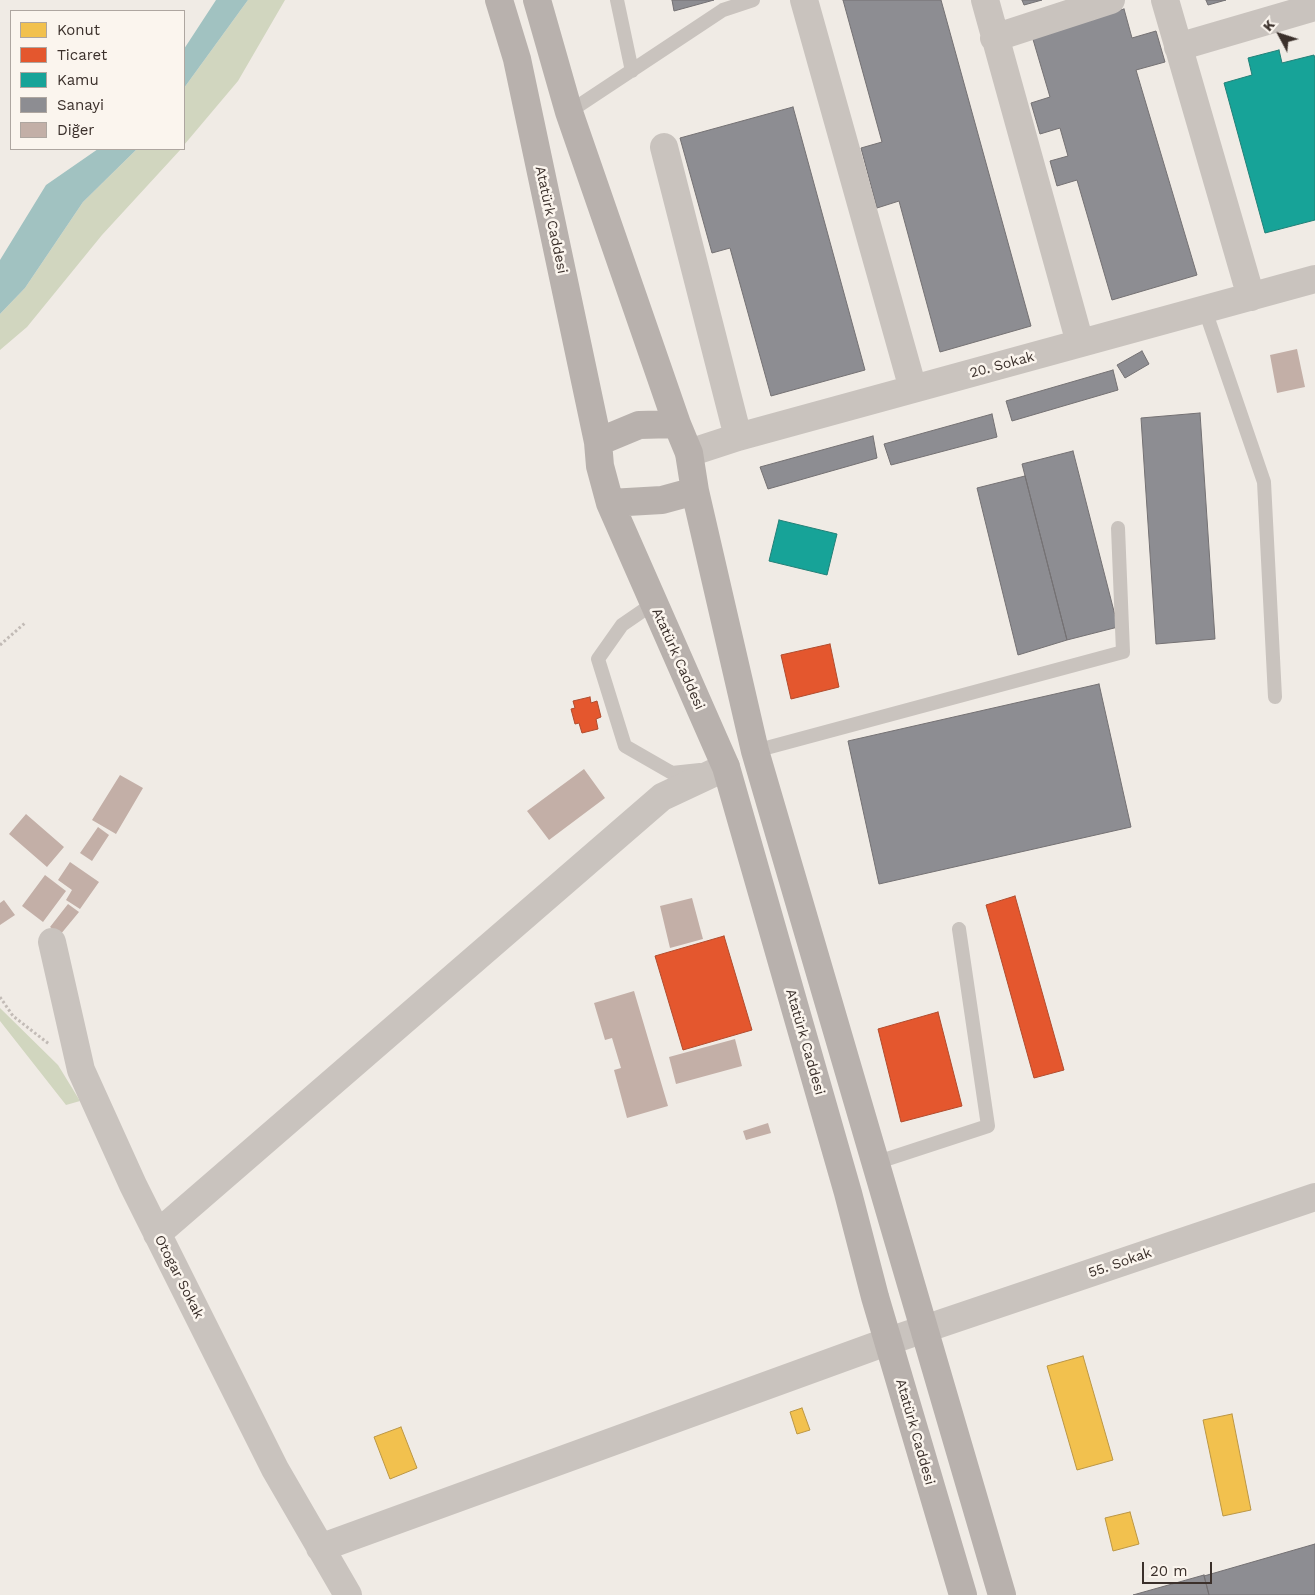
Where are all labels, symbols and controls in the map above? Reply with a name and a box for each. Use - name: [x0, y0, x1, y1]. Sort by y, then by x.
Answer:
- legend: [10, 10, 185, 150]
- north arrow: [1255, 10, 1305, 60]
- text: K: [1259, 17, 1278, 34]
- text: Konut: [57, 21, 100, 39]
- text: Ticaret: [57, 46, 107, 64]
- text: Kamu: [57, 71, 99, 89]
- text: Sanayi: [57, 96, 104, 114]
- text: Diğer: [57, 121, 95, 139]
- street label: Atatürk Caddesi: [531, 165, 571, 275]
- street label: 20. Sokak: [968, 348, 1036, 382]
- street label: Atatürk Caddesi: [648, 606, 708, 712]
- street label: Atatürk Caddesi: [782, 987, 828, 1097]
- street label: Otogar Sokak: [151, 1232, 207, 1322]
- street label: 55. Sokak: [1086, 1244, 1154, 1282]
- street label: Atatürk Caddesi: [892, 1377, 938, 1487]
- scale bar: [1145, 1552, 1215, 1584]
- text: 20 m: [1150, 1562, 1188, 1580]

